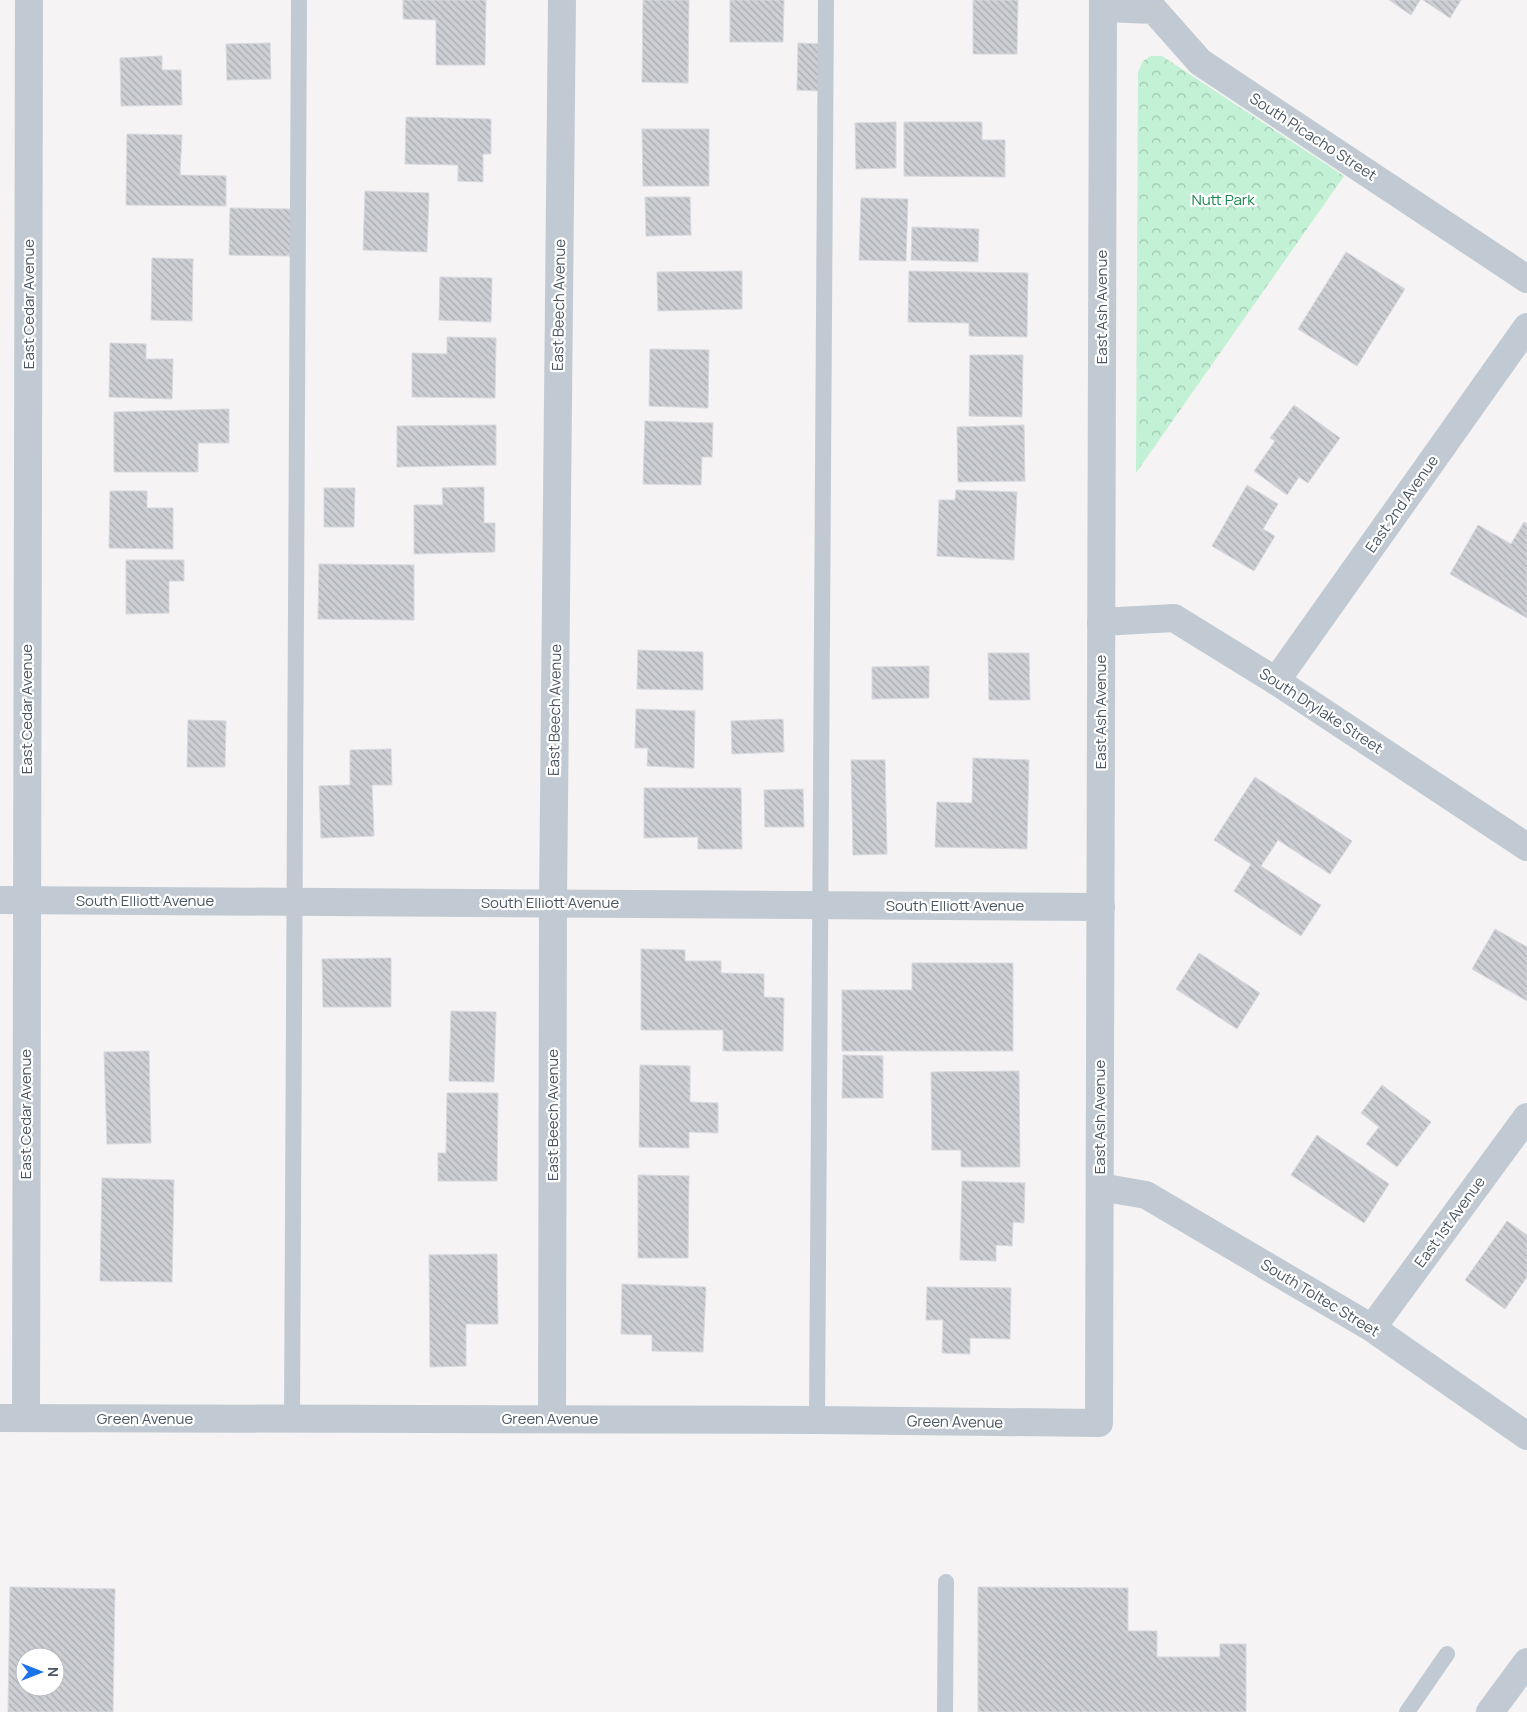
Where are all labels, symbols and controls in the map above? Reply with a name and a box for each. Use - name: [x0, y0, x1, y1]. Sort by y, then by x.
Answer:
- street label: South Picacho Street: [1246, 88, 1381, 185]
- park label: Nutt Park: [1191, 189, 1255, 210]
- street label: East Cedar Avenue: [18, 239, 39, 369]
- street label: East Beech Avenue: [547, 239, 570, 371]
- street label: East Ash Avenue: [1091, 250, 1112, 364]
- street label: East 2nd Avenue: [1360, 451, 1443, 557]
- street label: East Cedar Avenue: [16, 644, 37, 774]
- street label: East Beech Avenue: [543, 644, 566, 776]
- street label: East Ash Avenue: [1090, 655, 1111, 769]
- street label: South Drylake Street: [1256, 663, 1387, 758]
- street label: South Elliott Avenue: [76, 890, 214, 911]
- street label: South Elliott Avenue: [481, 892, 619, 913]
- street label: South Elliott Avenue: [886, 895, 1024, 916]
- street label: East Cedar Avenue: [15, 1049, 36, 1179]
- street label: East Beech Avenue: [542, 1049, 563, 1181]
- street label: East Ash Avenue: [1089, 1060, 1110, 1174]
- street label: East 1st Avenue: [1409, 1172, 1490, 1272]
- street label: South Toltec Street: [1257, 1254, 1383, 1341]
- street label: Green Avenue: [97, 1408, 193, 1429]
- street label: Green Avenue: [502, 1408, 598, 1429]
- street label: Green Avenue: [907, 1410, 1004, 1433]
- north arrow: [15, 1647, 65, 1697]
- text: N: [44, 1667, 63, 1677]

